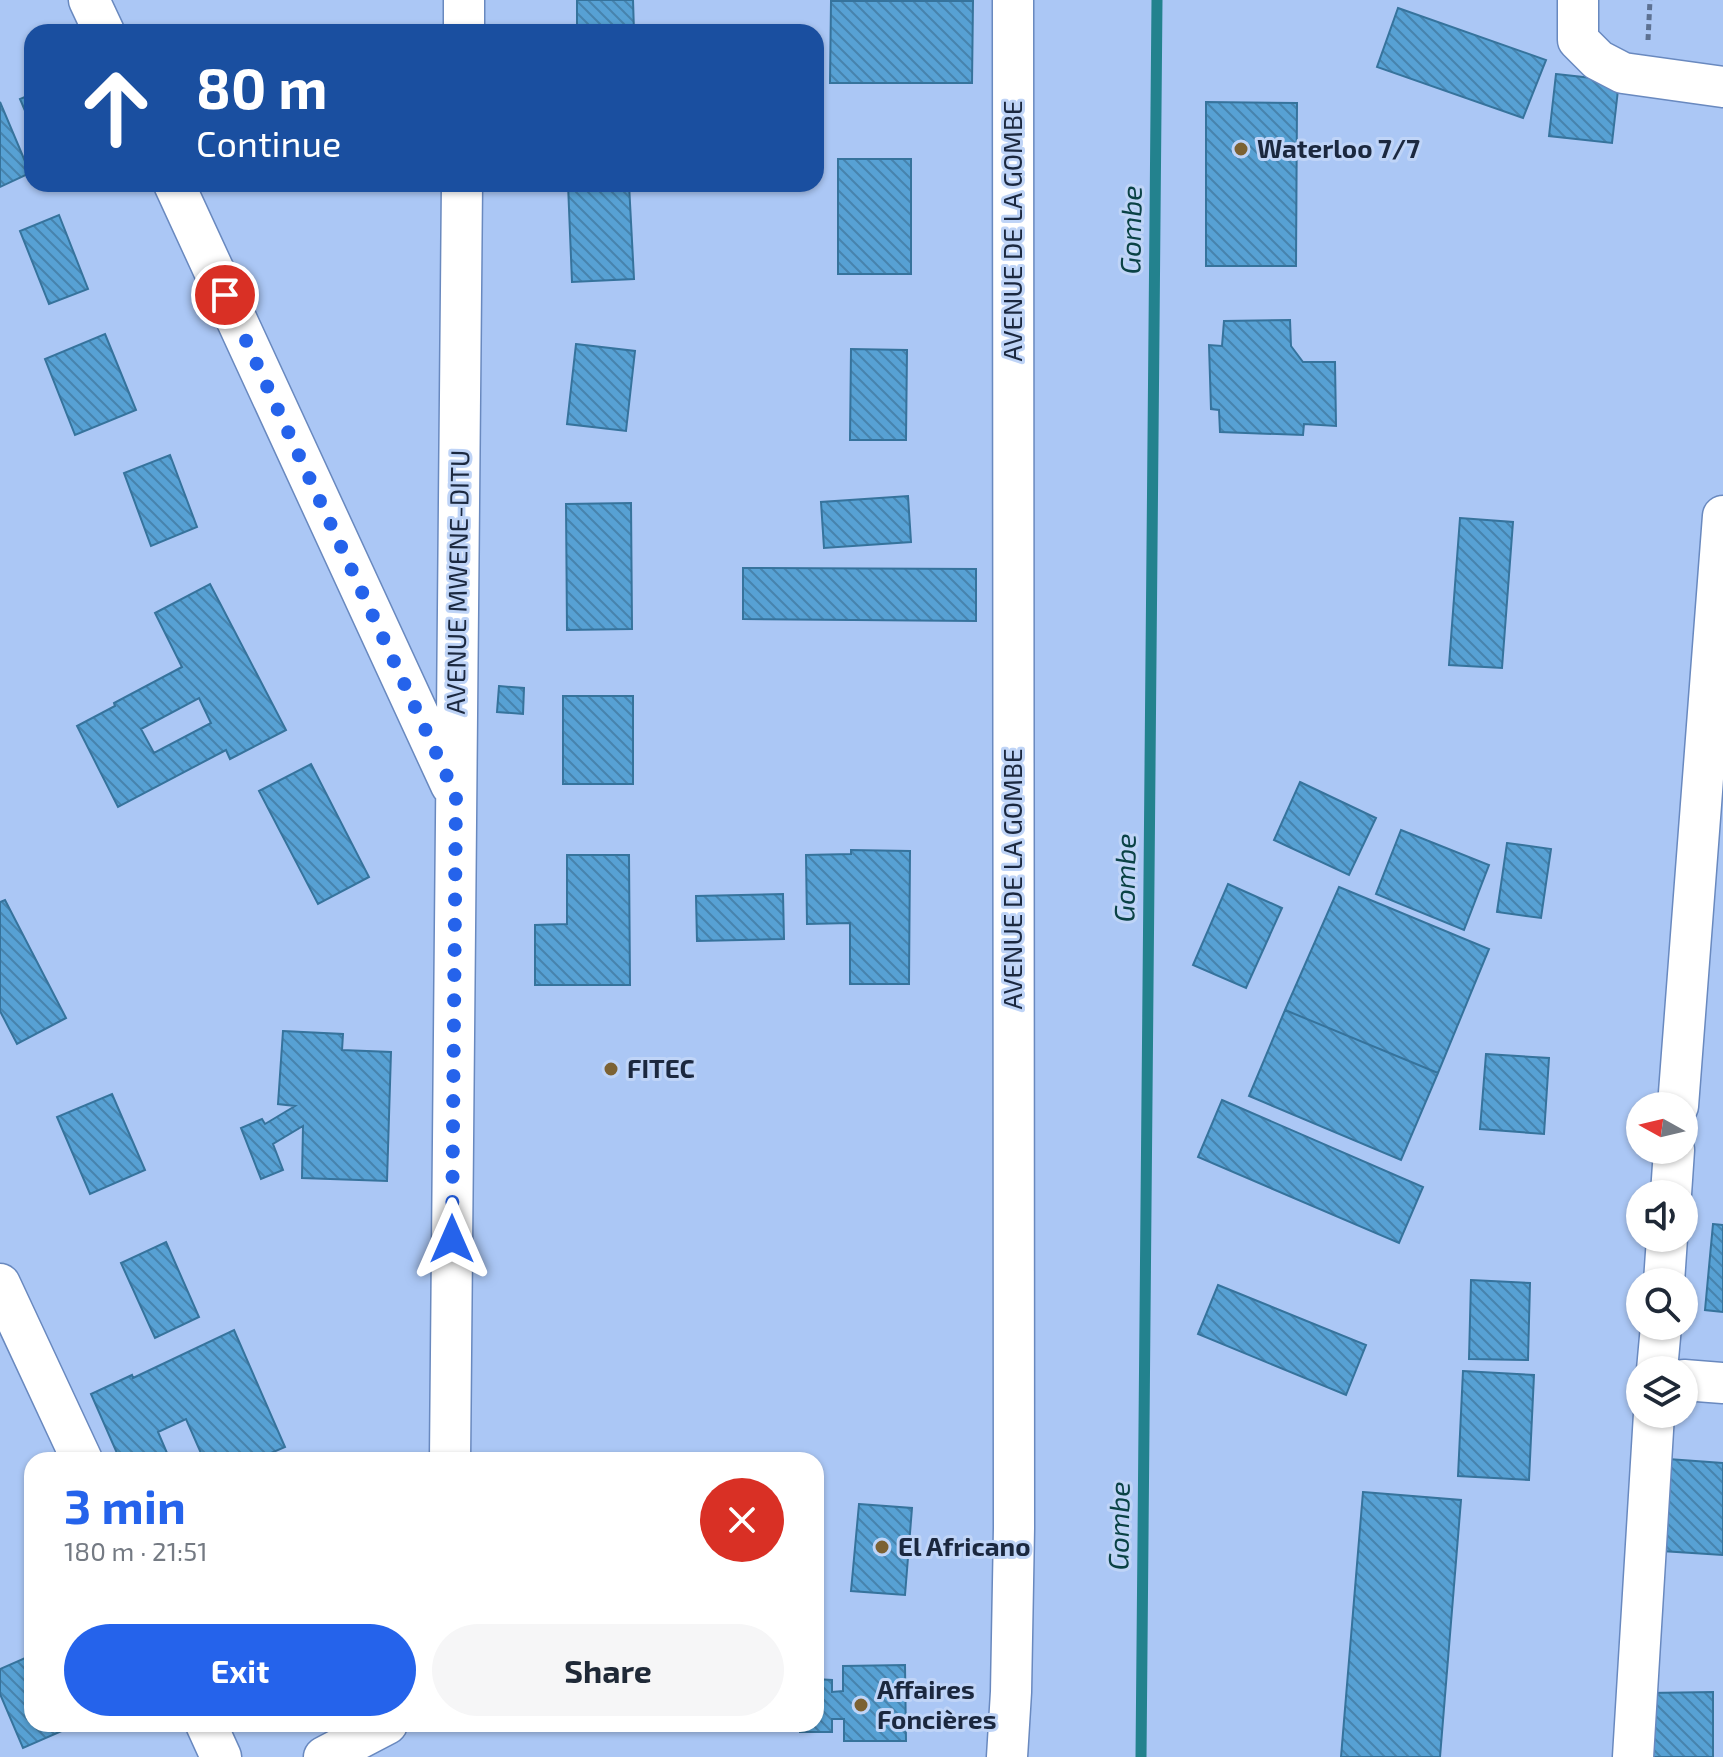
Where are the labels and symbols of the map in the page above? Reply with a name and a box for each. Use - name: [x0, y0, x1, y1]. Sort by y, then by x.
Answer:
- street label: AVENUE DE LA GOMBE: [996, 100, 1027, 362]
- place label: Waterloo 7/7: [1257, 132, 1420, 163]
- marker: Waterloo 7/7: [1232, 140, 1250, 158]
- water label: Gombe: [1112, 185, 1148, 275]
- pin: [191, 261, 259, 329]
- street label: AVENUE MWENE-DITU: [439, 449, 474, 715]
- street label: AVENUE DE LA GOMBE: [996, 748, 1027, 1010]
- water label: Gombe: [1106, 833, 1142, 923]
- place label: FITEC: [627, 1052, 695, 1083]
- marker: FITEC: [602, 1060, 620, 1078]
- north arrow: [1626, 1092, 1698, 1164]
- position arrow: [410, 1197, 494, 1281]
- water label: Gombe: [1100, 1481, 1136, 1571]
- place label: El Africano: [898, 1530, 1031, 1561]
- marker: El Africano: [873, 1538, 891, 1556]
- place label: Affaires Foncières: [877, 1673, 996, 1734]
- marker: Affaires Foncières: [852, 1696, 870, 1714]

